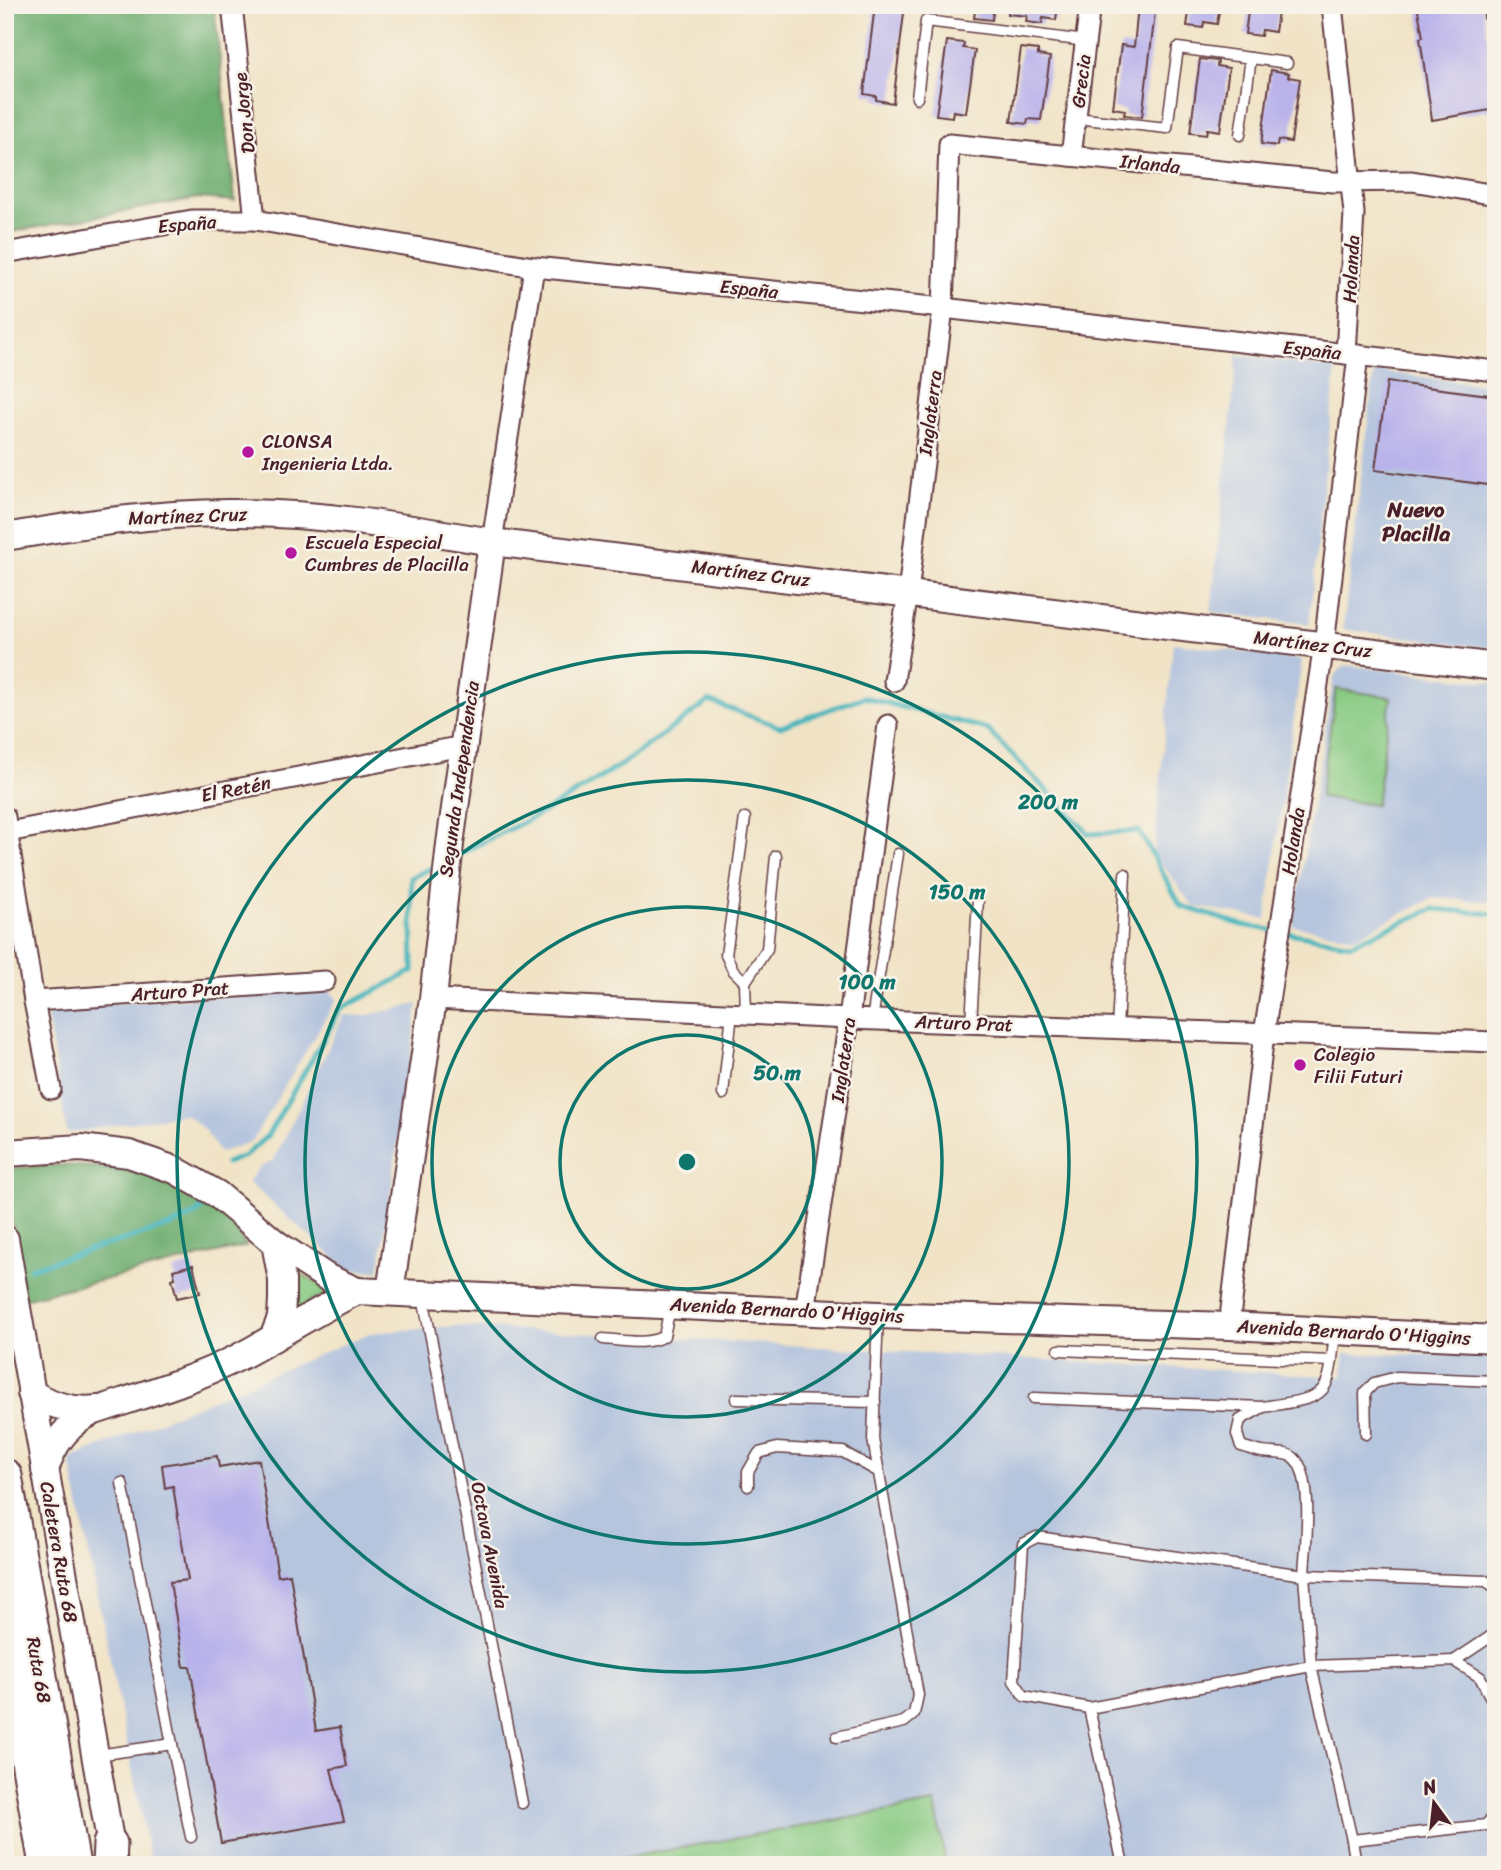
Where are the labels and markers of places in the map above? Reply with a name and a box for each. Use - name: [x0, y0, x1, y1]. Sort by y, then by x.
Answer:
- place label: CLONSA Ingenieria Ltda.: [261, 425, 394, 480]
- marker: CLONSA Ingenieria Ltda.: [240, 444, 256, 460]
- place label: Escuela Especial Cumbres de Placilla: [305, 526, 469, 581]
- marker: Escuela Especial Cumbres de Placilla: [283, 545, 299, 561]
- place label: Colegio Filii Futuri: [1314, 1038, 1403, 1093]
- marker: Colegio Filii Futuri: [1292, 1057, 1308, 1073]
- centre of rings: [675, 1150, 699, 1174]

